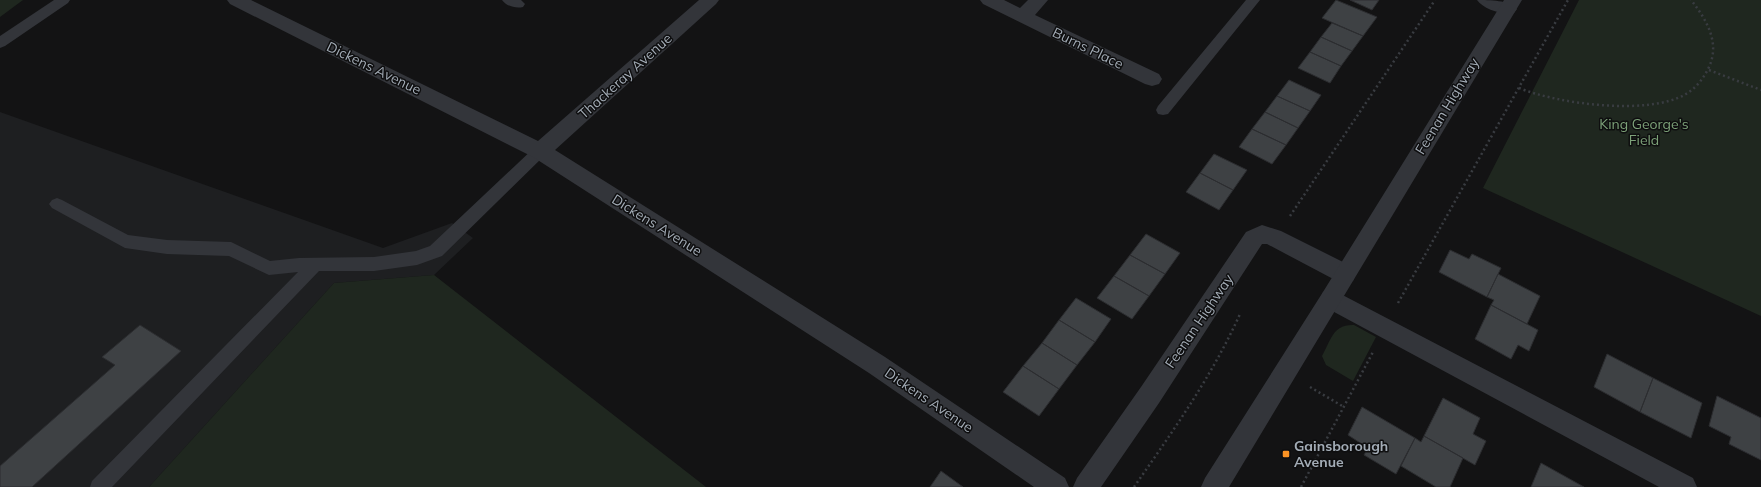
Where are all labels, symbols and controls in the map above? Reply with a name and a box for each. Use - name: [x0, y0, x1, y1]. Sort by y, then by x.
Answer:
- street label: Burns Place: [1050, 23, 1126, 73]
- street label: Thackeray Avenue: [574, 29, 676, 123]
- street label: Dickens Avenue: [324, 37, 424, 99]
- street label: Feenan Highway: [1411, 54, 1483, 158]
- park label: King George's Field: [1599, 115, 1689, 149]
- street label: Dickens Avenue: [609, 190, 705, 260]
- street label: Feenan Highway: [1161, 270, 1237, 372]
- street label: Dickens Avenue: [881, 364, 977, 436]
- place label: Gainsborough Avenue: [1294, 437, 1388, 471]
- marker: Gainsborough Avenue: [1281, 449, 1291, 459]

